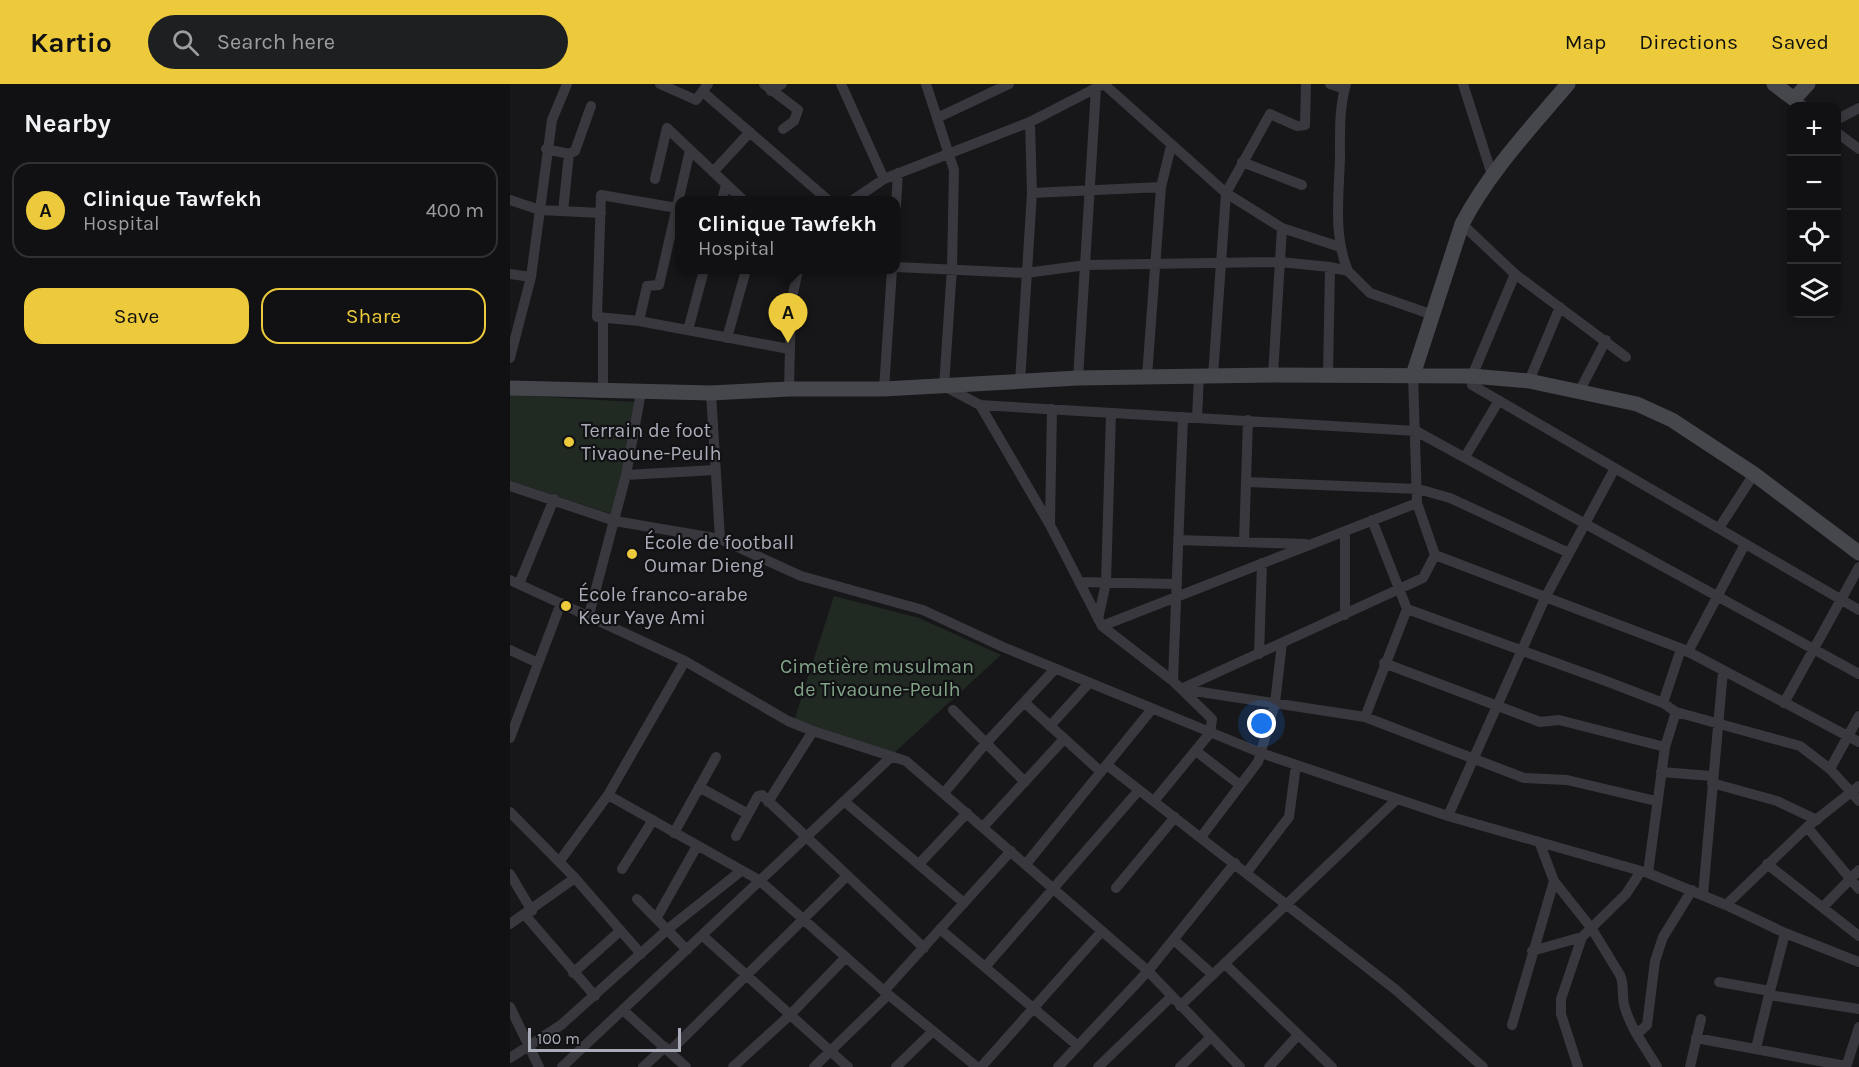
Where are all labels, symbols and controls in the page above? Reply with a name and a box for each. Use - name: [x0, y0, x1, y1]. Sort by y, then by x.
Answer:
- search box: [148, 15, 568, 69]
- text: Kartio: [30, 26, 112, 59]
- icon: search: [169, 26, 202, 59]
- text: Search here: [217, 29, 335, 55]
- text: Map: [1565, 30, 1606, 54]
- text: Directions: [1639, 30, 1738, 54]
- text: Saved: [1771, 30, 1829, 54]
- map controls: [1787, 102, 1841, 318]
- button: +: [1787, 102, 1841, 156]
- text: Nearby: [24, 108, 111, 139]
- button: −: [1787, 156, 1841, 210]
- text: Clinique Tawfekh: [83, 186, 262, 212]
- popup: [675, 196, 900, 274]
- text: A: [39, 199, 52, 222]
- text: 400 m: [426, 199, 484, 222]
- button: locate: [1787, 210, 1841, 264]
- text: Clinique Tawfekh: [698, 211, 877, 237]
- text: Hospital: [83, 212, 160, 235]
- text: Hospital: [698, 237, 775, 260]
- button: layers: [1787, 264, 1841, 318]
- button: Save: [24, 288, 249, 344]
- button: Share: [261, 288, 486, 344]
- pin: A: [768, 294, 808, 343]
- place label: Terrain de foot Tivaoune-Peulh: [581, 419, 722, 465]
- marker: Terrain de foot Tivaoune-Peulh: [562, 435, 576, 449]
- place label: École de football Oumar Dieng: [644, 530, 794, 577]
- marker: École de football Oumar Dieng: [625, 547, 639, 561]
- place label: École franco-arabe Keur Yaye Ami: [578, 582, 748, 629]
- marker: École franco-arabe Keur Yaye Ami: [559, 599, 573, 613]
- park label: Cimetière musulman de Tivaoune-Peulh: [780, 655, 974, 701]
- your location: [1247, 709, 1276, 738]
- scale bar: [528, 1025, 681, 1052]
- text: 100 m: [537, 1029, 580, 1048]

